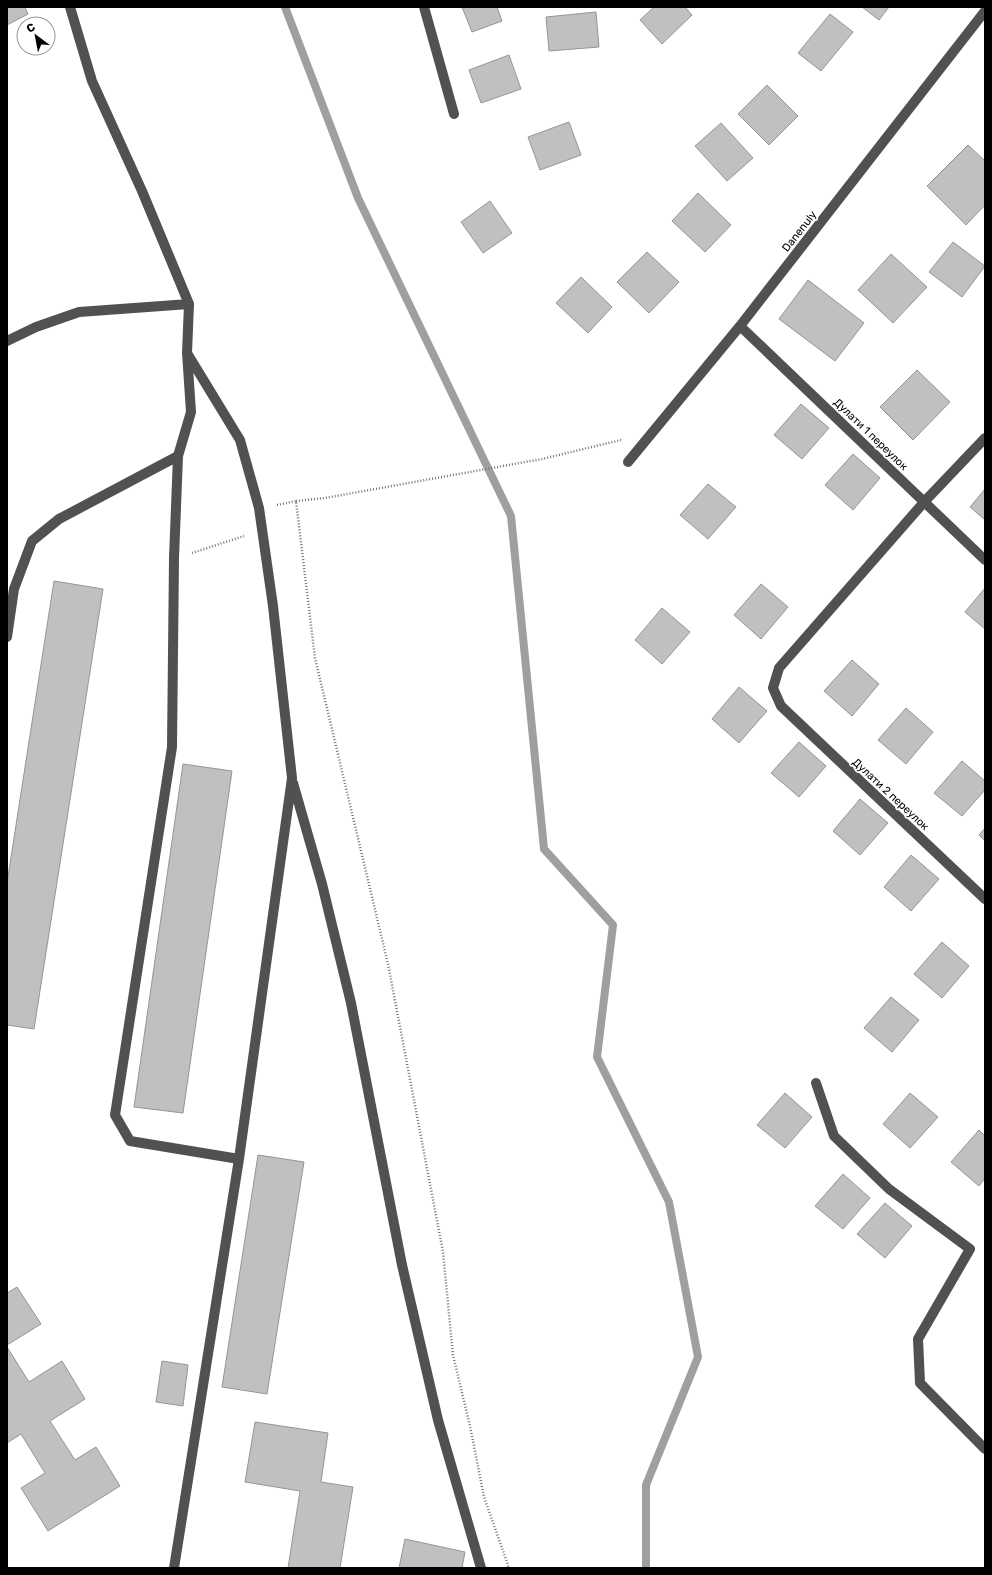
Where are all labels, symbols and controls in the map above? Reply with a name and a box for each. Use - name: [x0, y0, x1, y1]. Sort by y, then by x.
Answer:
- north arrow: [16, 16, 56, 56]
- text: С: [24, 20, 38, 36]
- street label: Danenuly: [779, 208, 819, 254]
- street label: Дулати 1 переулок: [831, 396, 910, 473]
- street label: Дулати 2 переулок: [850, 756, 932, 833]

